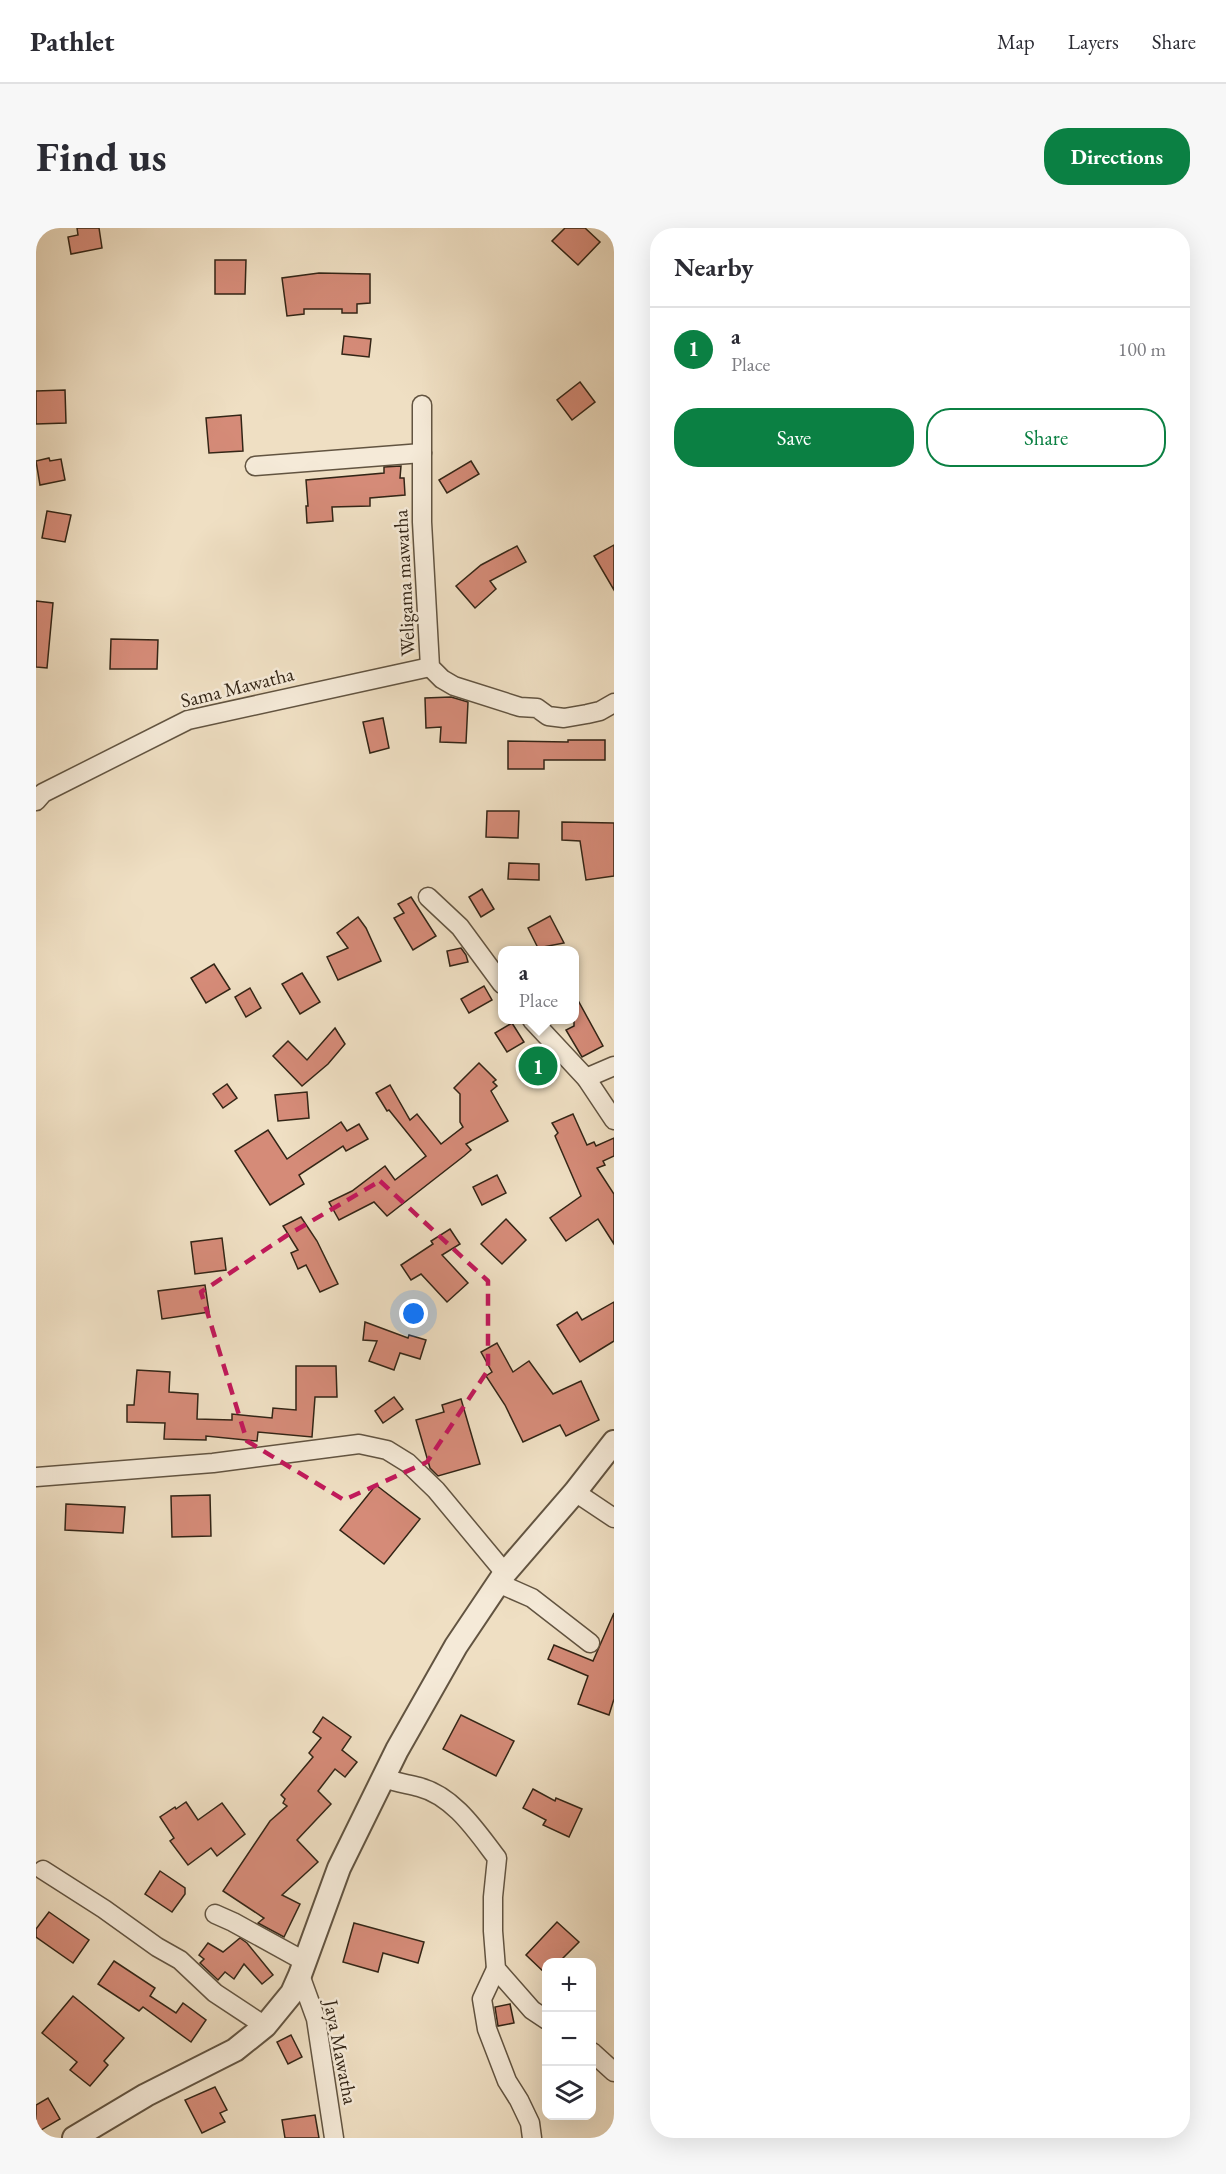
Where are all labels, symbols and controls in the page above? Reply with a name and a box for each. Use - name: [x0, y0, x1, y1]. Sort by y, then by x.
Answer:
- text: Pathlet: [30, 23, 114, 59]
- text: Map: [997, 28, 1035, 55]
- text: Layers: [1068, 28, 1119, 55]
- text: Share: [1152, 28, 1196, 55]
- button: Directions: [1044, 128, 1190, 185]
- text: Find us: [36, 129, 167, 184]
- text: Nearby: [674, 250, 754, 284]
- text: a: [731, 322, 741, 351]
- text: 1: [688, 336, 699, 362]
- text: 100 m: [1118, 336, 1166, 362]
- text: Place: [731, 351, 770, 377]
- button: Save: [674, 408, 914, 467]
- button: Share: [926, 408, 1166, 467]
- street label: Weligama mawatha: [387, 509, 421, 657]
- street label: Sama Mawatha: [178, 660, 296, 714]
- popup: [498, 946, 579, 1024]
- text: a: [519, 958, 528, 987]
- text: Place: [519, 987, 558, 1013]
- pin: 1: [518, 1044, 558, 1088]
- your location: [399, 1299, 428, 1328]
- map controls: [542, 1958, 596, 2120]
- button: +: [542, 1958, 596, 2012]
- street label: Jaya Mawatha: [318, 1995, 364, 2107]
- button: −: [542, 2012, 596, 2066]
- button: layers: [542, 2066, 596, 2120]

